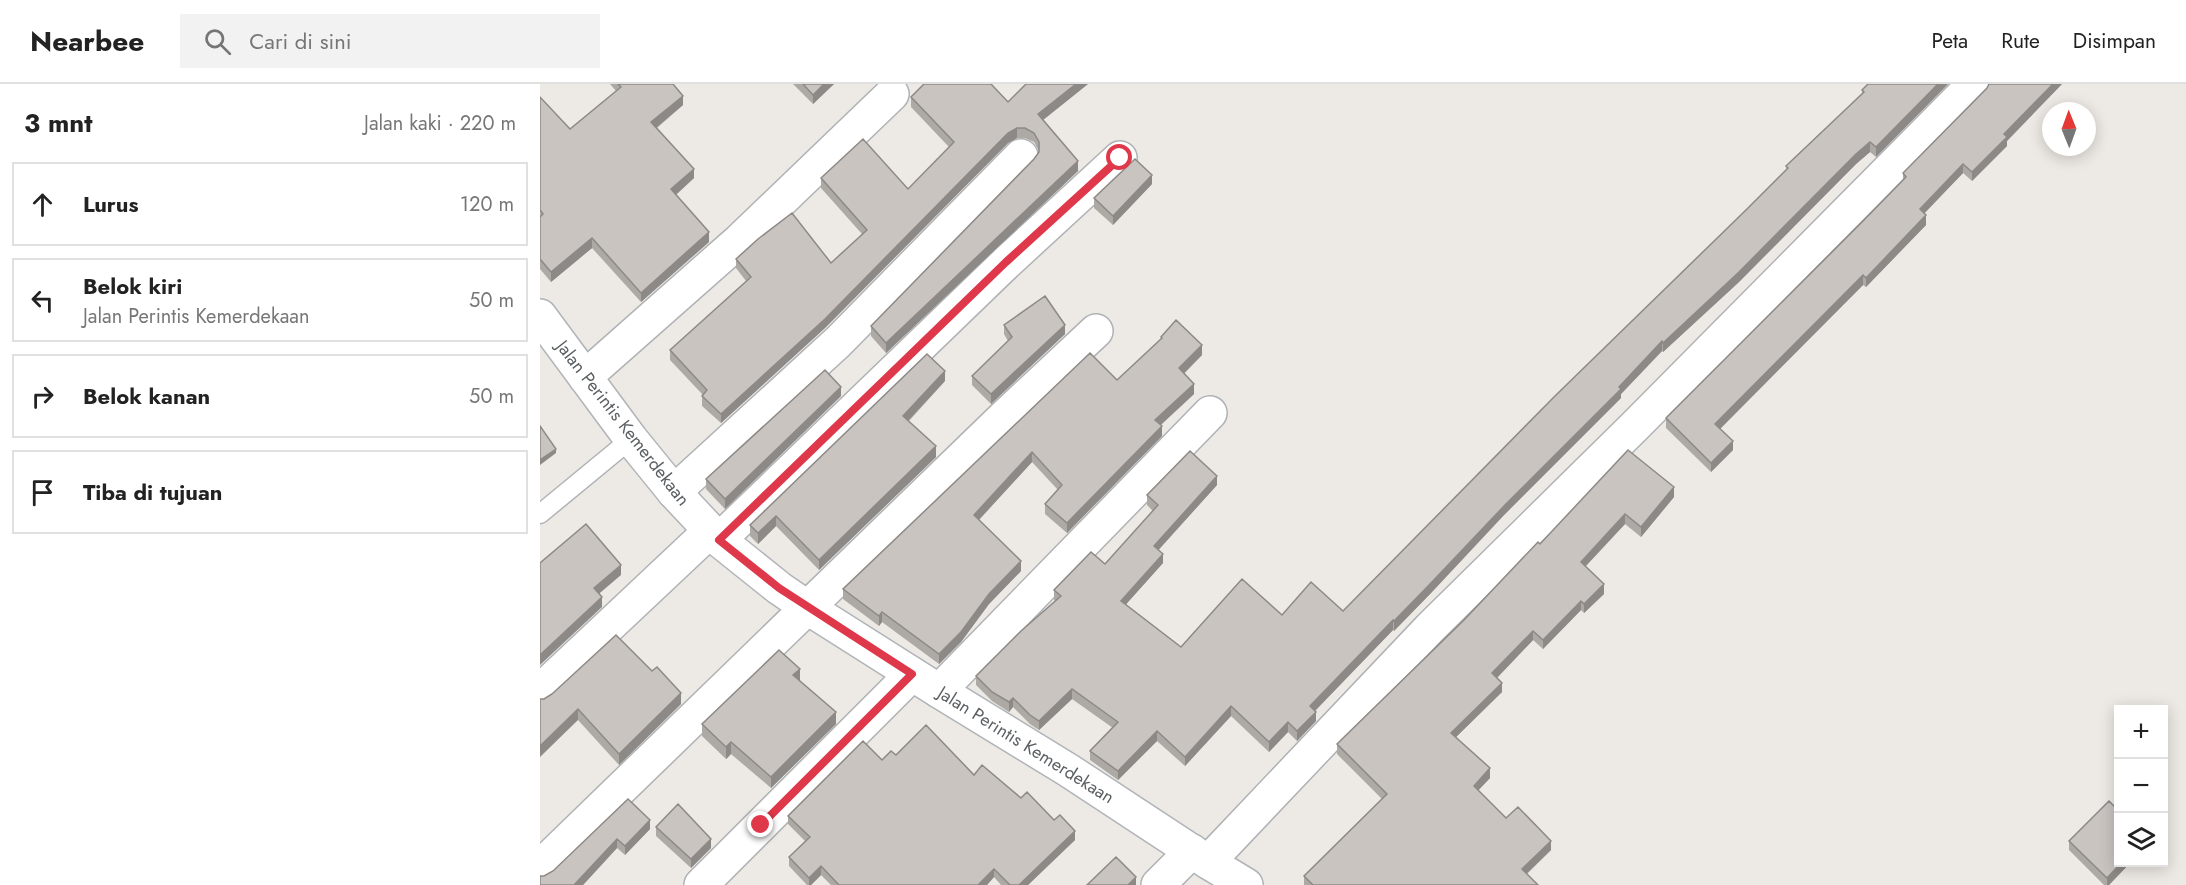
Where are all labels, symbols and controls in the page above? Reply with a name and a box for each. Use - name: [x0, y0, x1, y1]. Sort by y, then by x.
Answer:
- search box: [180, 14, 600, 68]
- text: Nearbee: [30, 21, 144, 62]
- icon: search: [201, 25, 234, 58]
- text: Cari di sini: [249, 25, 351, 57]
- text: Peta: [1931, 26, 1968, 56]
- text: Rute: [2001, 26, 2040, 56]
- text: Disimpan: [2073, 26, 2156, 56]
- north arrow: [2042, 102, 2096, 156]
- text: 3 mnt: [24, 104, 92, 142]
- text: Jalan kaki · 220 m: [364, 109, 516, 138]
- route start: [1106, 144, 1132, 170]
- icon: ahead: [26, 188, 59, 221]
- text: Lurus: [83, 188, 139, 220]
- text: 120 m: [460, 190, 514, 219]
- text: Belok kiri: [83, 270, 182, 302]
- icon: left: [26, 284, 59, 317]
- text: 50 m: [469, 286, 514, 315]
- text: Jalan Perintis Kemerdekaan: [83, 302, 309, 331]
- street label: Jalan Perintis Kemerdekaan: [549, 333, 696, 511]
- icon: right: [26, 380, 59, 413]
- text: Belok kanan: [83, 380, 210, 412]
- text: 50 m: [469, 382, 514, 411]
- icon: arrive: [26, 476, 59, 509]
- text: Tiba di tujuan: [83, 476, 222, 508]
- street label: Jalan Perintis Kemerdekaan: [931, 679, 1119, 810]
- map controls: [2114, 705, 2168, 867]
- button: +: [2114, 705, 2168, 759]
- button: −: [2114, 759, 2168, 813]
- route end: [747, 811, 773, 837]
- button: layers: [2114, 813, 2168, 867]

